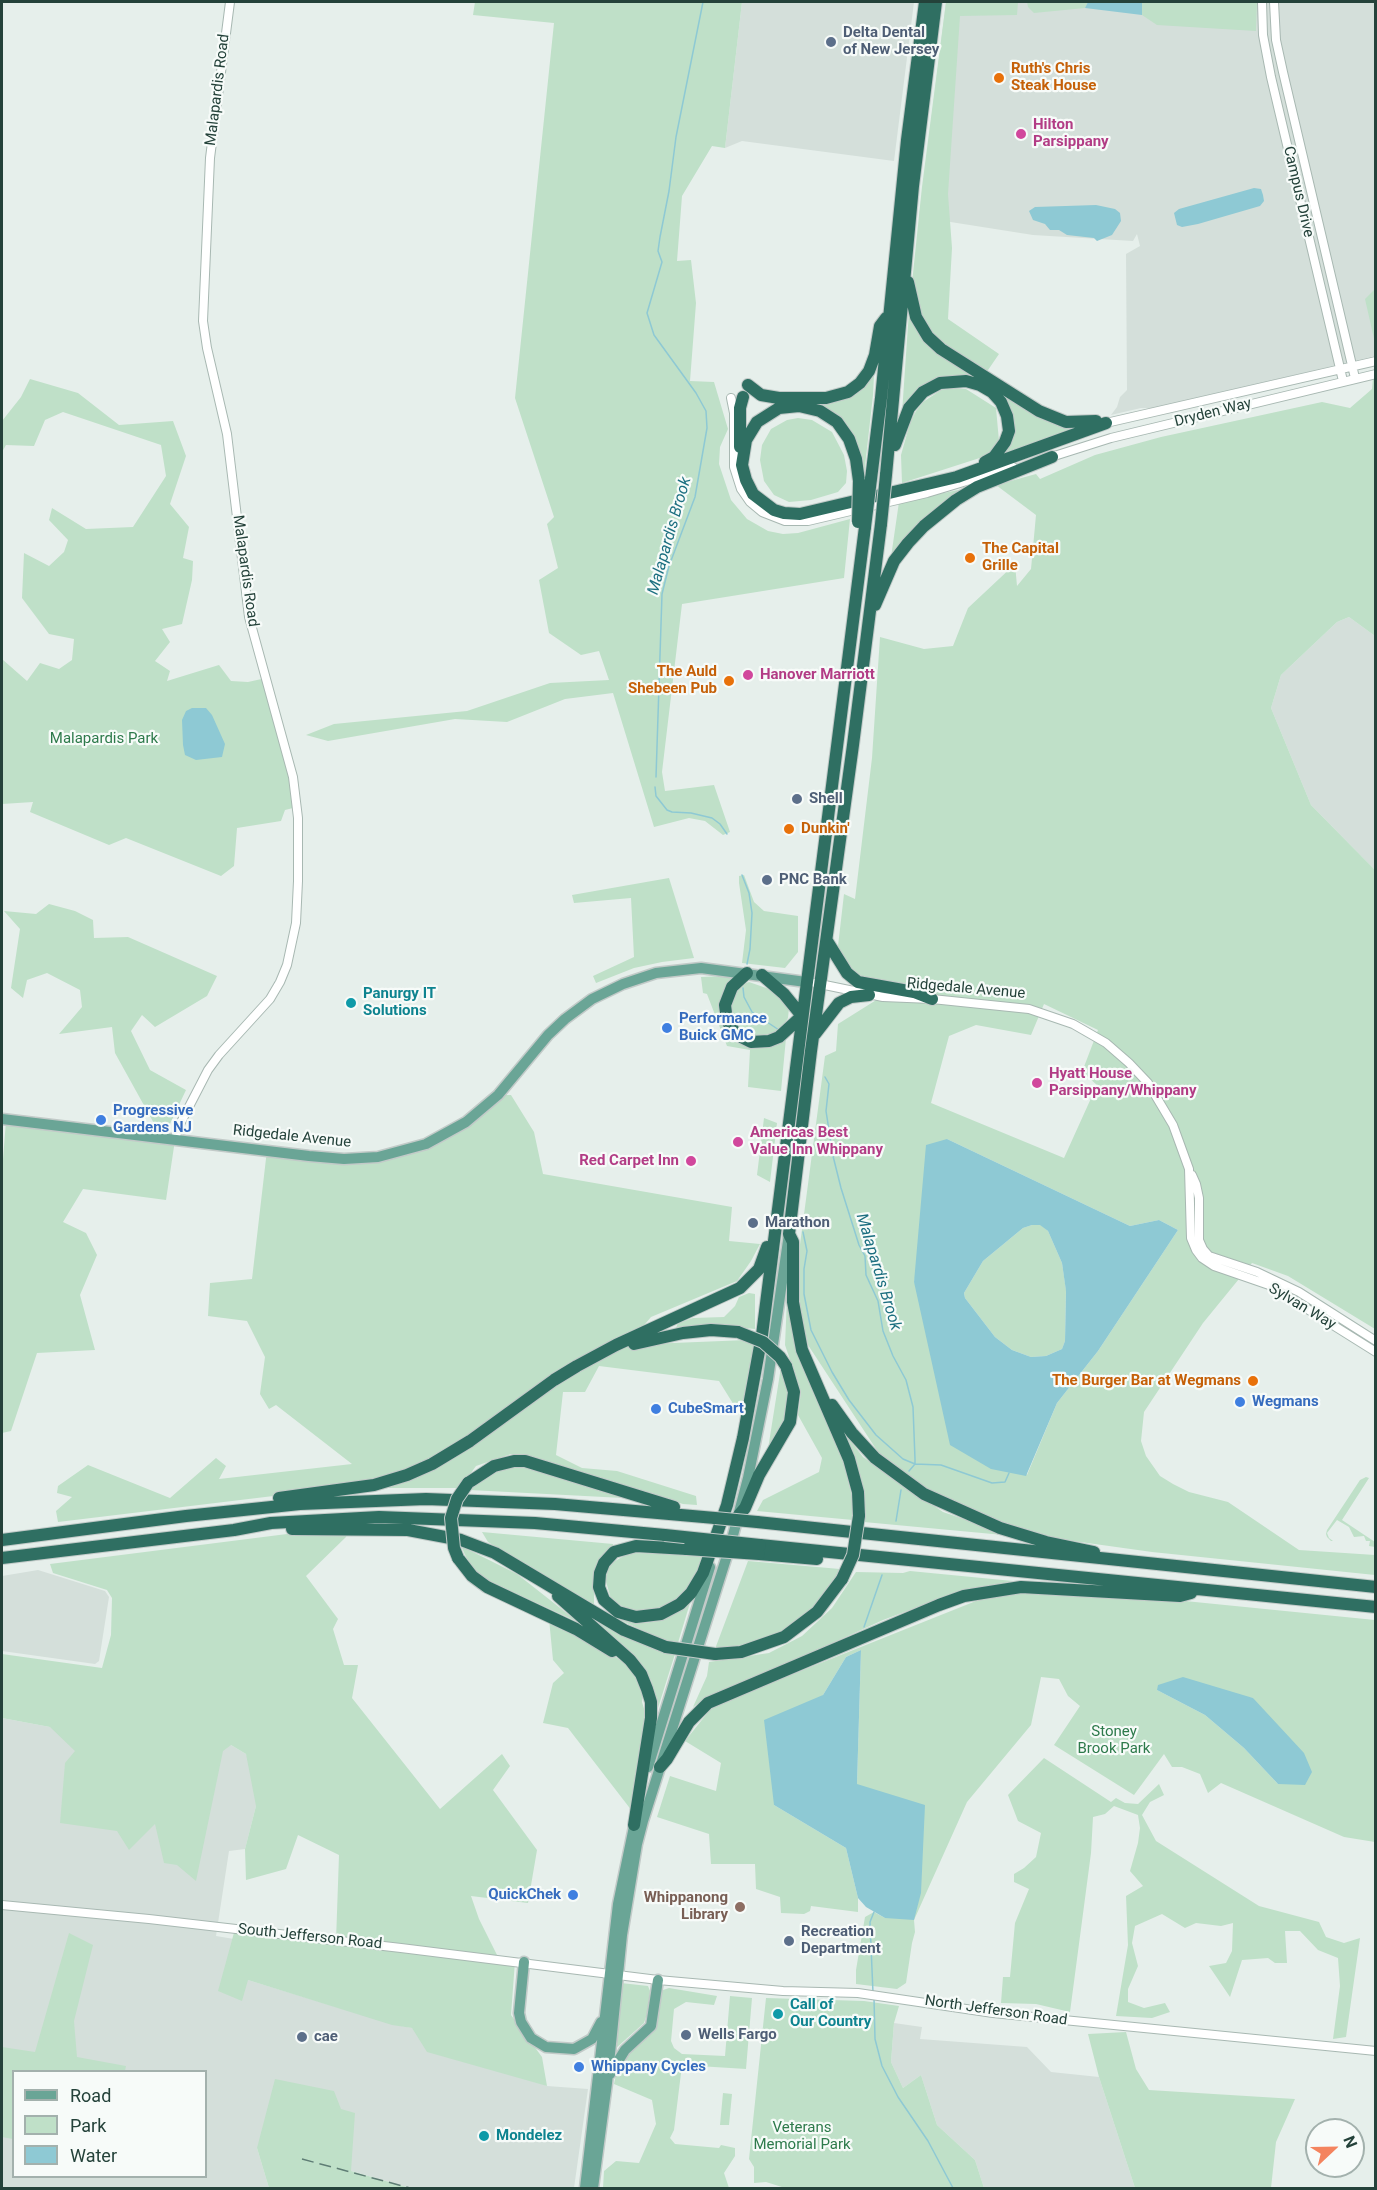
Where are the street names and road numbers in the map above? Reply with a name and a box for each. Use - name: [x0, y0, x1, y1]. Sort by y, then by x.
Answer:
- street label: Malapardis Road: [202, 33, 234, 147]
- street label: Campus Drive: [1279, 145, 1317, 239]
- street label: Dryden Way: [1173, 395, 1253, 431]
- street label: Malapardis Road: [228, 514, 262, 628]
- street label: Ridgedale Avenue: [906, 975, 1026, 1003]
- street label: Ridgedale Avenue: [232, 1122, 352, 1152]
- street label: Sylvan Way: [1265, 1280, 1339, 1334]
- street label: South Jefferson Road: [237, 1920, 383, 1954]
- street label: North Jefferson Road: [924, 1992, 1068, 2030]

